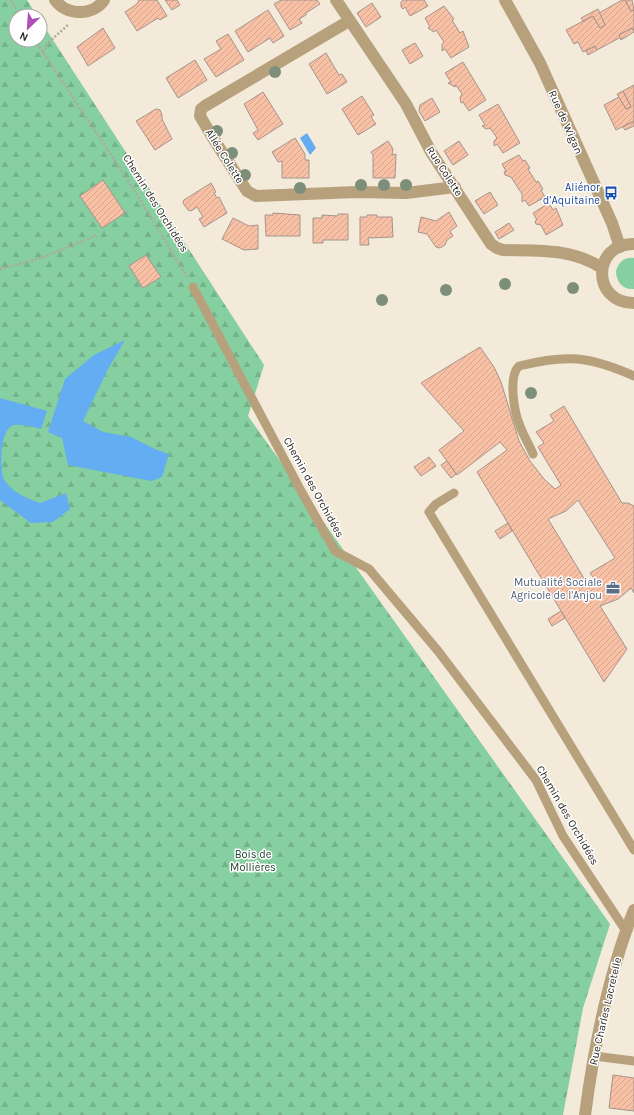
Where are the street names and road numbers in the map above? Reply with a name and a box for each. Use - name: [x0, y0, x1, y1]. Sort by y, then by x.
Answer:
- street label: Rue de Wigan: [546, 88, 585, 156]
- street label: Allée Colette: [203, 127, 247, 186]
- street label: Rue Colette: [424, 144, 466, 199]
- street label: Chemin des Orchidées: [120, 152, 191, 255]
- street label: Chemin des Orchidées: [281, 435, 347, 540]
- street label: Chemin des Orchidées: [534, 763, 601, 867]
- street label: Rue Charles Lacretelle: [587, 956, 624, 1066]

